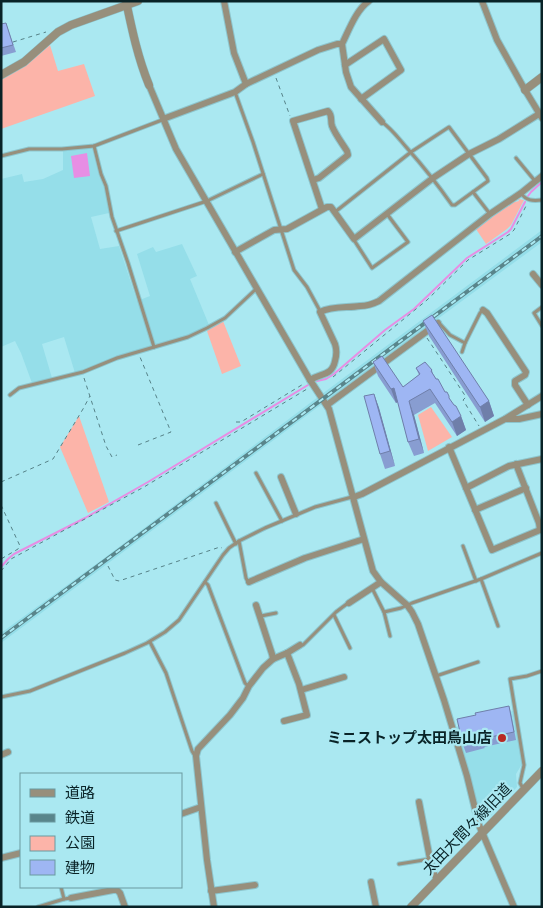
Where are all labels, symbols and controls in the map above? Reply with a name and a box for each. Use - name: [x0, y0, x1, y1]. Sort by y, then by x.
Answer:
- place label: ミニストップ太田鳥山店: [327, 727, 492, 747]
- marker: ミニストップ太田鳥山店: [496, 732, 508, 744]
- legend: [20, 773, 182, 888]
- street label: 太田大間々線旧道: [417, 778, 515, 878]
- text: 道路: [65, 782, 95, 802]
- text: 鉄道: [65, 807, 95, 827]
- text: 公園: [65, 832, 95, 852]
- text: 建物: [65, 857, 95, 877]

